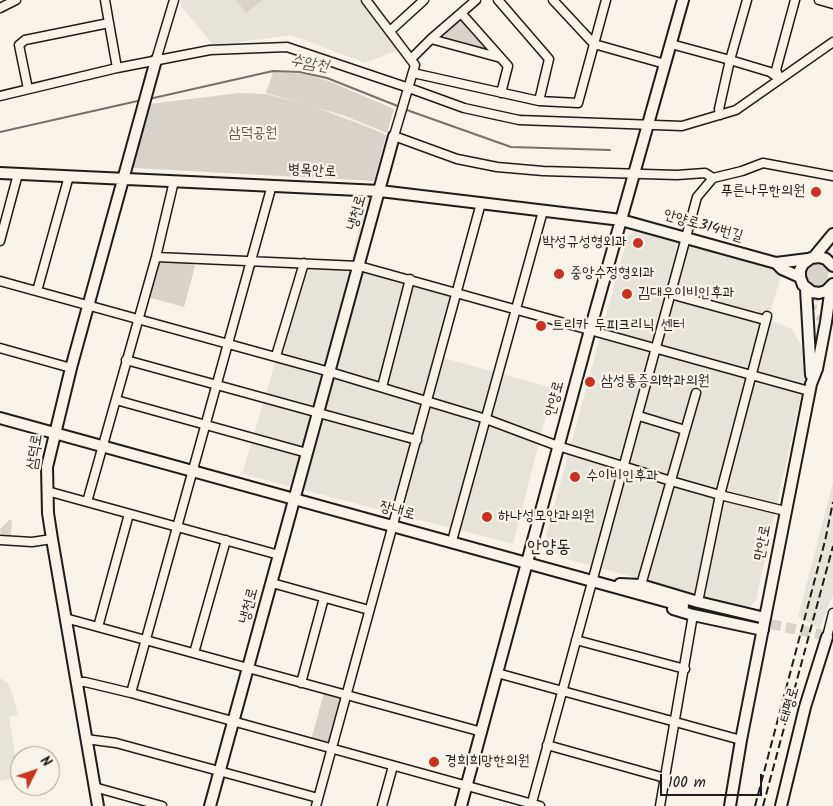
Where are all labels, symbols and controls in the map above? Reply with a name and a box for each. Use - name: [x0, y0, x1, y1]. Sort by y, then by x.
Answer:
- water label: 수암천: [288, 52, 330, 78]
- park label: 삼덕공원: [229, 125, 277, 143]
- street label: 병목안로: [287, 162, 337, 182]
- place label: 푸른나무한의원: [721, 183, 805, 201]
- marker: 푸른나무한의원: [809, 185, 823, 199]
- street label: 냉천로: [344, 193, 372, 233]
- street label: 안양로314번길: [661, 207, 745, 247]
- place label: 박성규성형외과: [543, 234, 627, 252]
- marker: 박성규성형외과: [631, 236, 645, 250]
- place label: 중앙수정형외과: [570, 265, 654, 283]
- marker: 중앙수정형외과: [552, 267, 566, 281]
- place label: 김대우이비인후과: [638, 285, 735, 303]
- marker: 김대우이비인후과: [620, 287, 634, 301]
- place label: 트리카 두피크리닉 센터: [552, 317, 685, 335]
- marker: 트리카 두피크리닉 센터: [534, 319, 548, 333]
- place label: 삼성통증의학과의원: [601, 373, 710, 391]
- marker: 삼성통증의학과의원: [583, 375, 597, 389]
- street label: 안양로: [543, 379, 569, 419]
- street label: 삼덕로: [24, 433, 48, 471]
- place label: 수이비인후과: [586, 468, 658, 486]
- marker: 수이비인후과: [568, 470, 582, 484]
- street label: 장내로: [377, 499, 417, 525]
- place label: 하나성모안과의원: [498, 508, 595, 526]
- marker: 하나성모안과의원: [480, 510, 494, 524]
- street label: 만안로: [752, 524, 776, 562]
- district label: 안양동: [527, 538, 571, 560]
- street label: 냉천로: [237, 586, 263, 626]
- street label: 태평로: [777, 685, 805, 725]
- north arrow: [10, 746, 60, 796]
- text: N: [34, 751, 57, 772]
- place label: 경희희망한의원: [445, 753, 529, 771]
- marker: 경희희망한의원: [427, 755, 441, 769]
- scale bar: [663, 764, 766, 796]
- text: 100 m: [668, 771, 706, 795]

